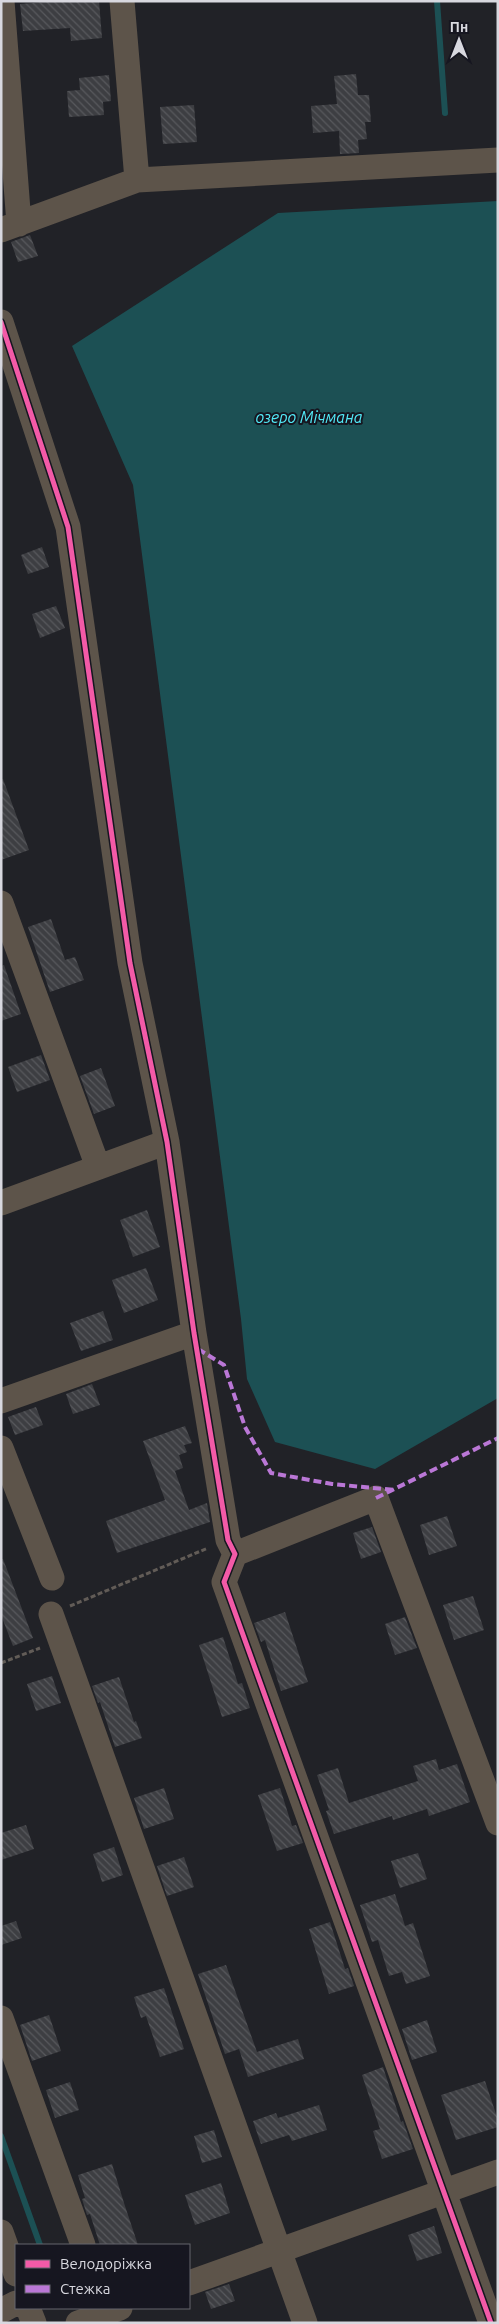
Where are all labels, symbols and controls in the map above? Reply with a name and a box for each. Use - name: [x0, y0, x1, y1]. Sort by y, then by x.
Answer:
- north arrow: [434, 15, 484, 65]
- text: Пн: [450, 19, 468, 35]
- water label: озеро Мічмана: [256, 408, 363, 426]
- legend: [15, 2244, 190, 2309]
- text: Велодоріжка: [60, 2255, 152, 2272]
- text: Стежка: [60, 2280, 110, 2297]

